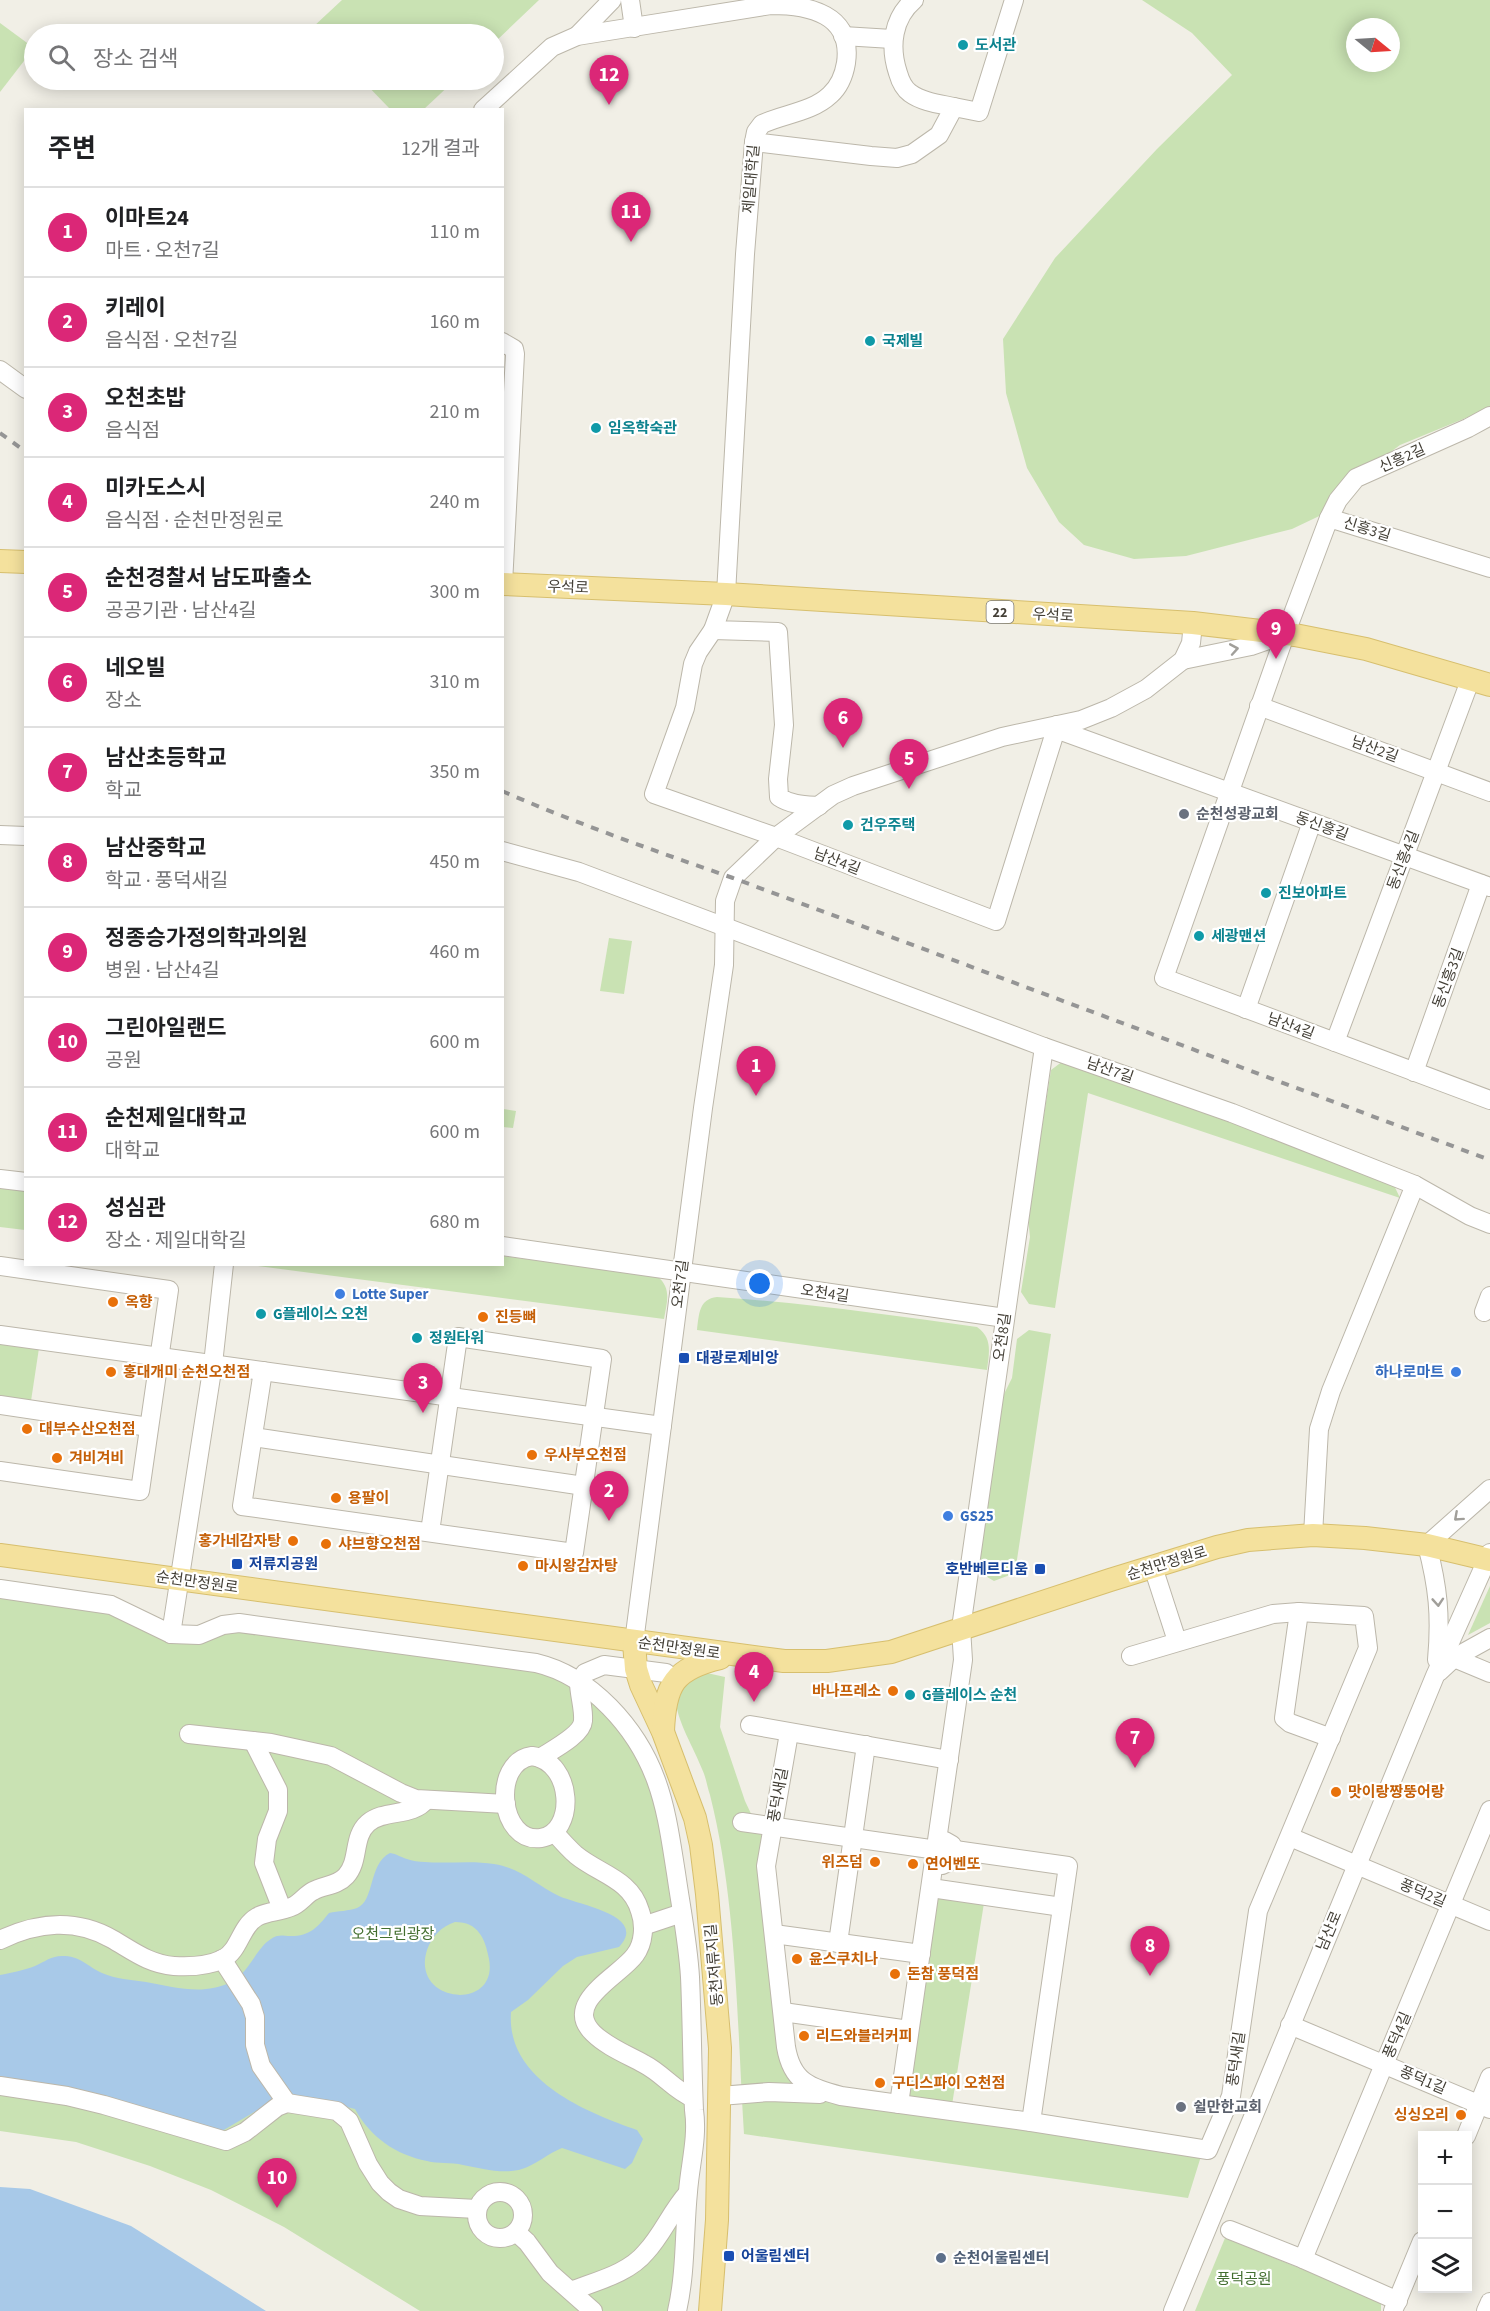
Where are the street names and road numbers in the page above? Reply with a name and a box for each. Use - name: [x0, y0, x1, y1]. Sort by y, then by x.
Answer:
- street label: 제일대학길: [738, 144, 765, 214]
- street label: 신흥2길: [1376, 439, 1429, 478]
- street label: 신흥3길: [1340, 512, 1393, 547]
- street label: 우석로: [547, 576, 589, 599]
- road number: 22: [986, 601, 1014, 623]
- street label: 우석로: [1032, 604, 1074, 627]
- street label: 남산2길: [1348, 731, 1401, 768]
- street label: 동신흥길: [1292, 807, 1351, 846]
- street label: 동신흥4길: [1382, 827, 1424, 893]
- street label: 남산4길: [810, 843, 863, 880]
- street label: 동신흥3길: [1428, 945, 1469, 1011]
- street label: 남산4길: [1264, 1008, 1317, 1045]
- street label: 남산7길: [1083, 1053, 1136, 1088]
- street label: 오천7길: [667, 1259, 694, 1310]
- street label: 오천4길: [799, 1280, 851, 1307]
- street label: 오천8길: [989, 1311, 1016, 1363]
- street label: 순천만정원로: [1124, 1541, 1210, 1586]
- street label: 순천만정원로: [154, 1566, 239, 1599]
- street label: 순천만정원로: [636, 1632, 721, 1665]
- street label: 풍덕새길: [763, 1766, 794, 1824]
- street label: 풍덕2길: [1396, 1874, 1449, 1913]
- street label: 남산로: [1312, 1908, 1347, 1954]
- street label: 동천저류지길: [700, 1923, 729, 2007]
- street label: 풍덕4길: [1378, 2009, 1417, 2062]
- street label: 풍덕새길: [1222, 2030, 1251, 2088]
- street label: 풍덕1길: [1396, 2061, 1449, 2100]

